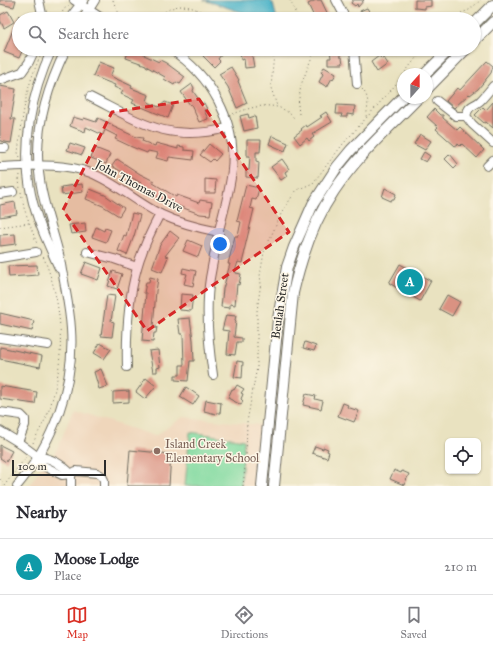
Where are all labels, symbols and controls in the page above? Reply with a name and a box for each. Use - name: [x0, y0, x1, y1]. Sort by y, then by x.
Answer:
- search box: [12, 12, 481, 56]
- icon: search: [26, 23, 48, 45]
- text: Search here: [58, 25, 129, 43]
- north arrow: [397, 68, 433, 104]
- street label: John Thomas Drive: [91, 156, 185, 216]
- your location: [210, 234, 230, 254]
- pin: A: [397, 267, 423, 297]
- street label: Beulah Street: [268, 271, 292, 340]
- place label: Island Creek Elementary School: [165, 437, 260, 465]
- map controls: [445, 438, 481, 474]
- button: locate: [445, 438, 481, 474]
- marker: Island Creek Elementary School: [152, 446, 162, 456]
- scale bar: [12, 458, 106, 477]
- text: 100 m: [18, 460, 47, 473]
- text: Nearby: [16, 502, 67, 523]
- text: Moose Lodge: [54, 550, 139, 568]
- text: A: [25, 559, 33, 575]
- text: 210 m: [444, 559, 477, 575]
- text: Place: [54, 568, 81, 584]
- tab: Map: [66, 604, 88, 641]
- tab: Directions: [221, 604, 268, 641]
- tab: Saved: [401, 604, 427, 641]

